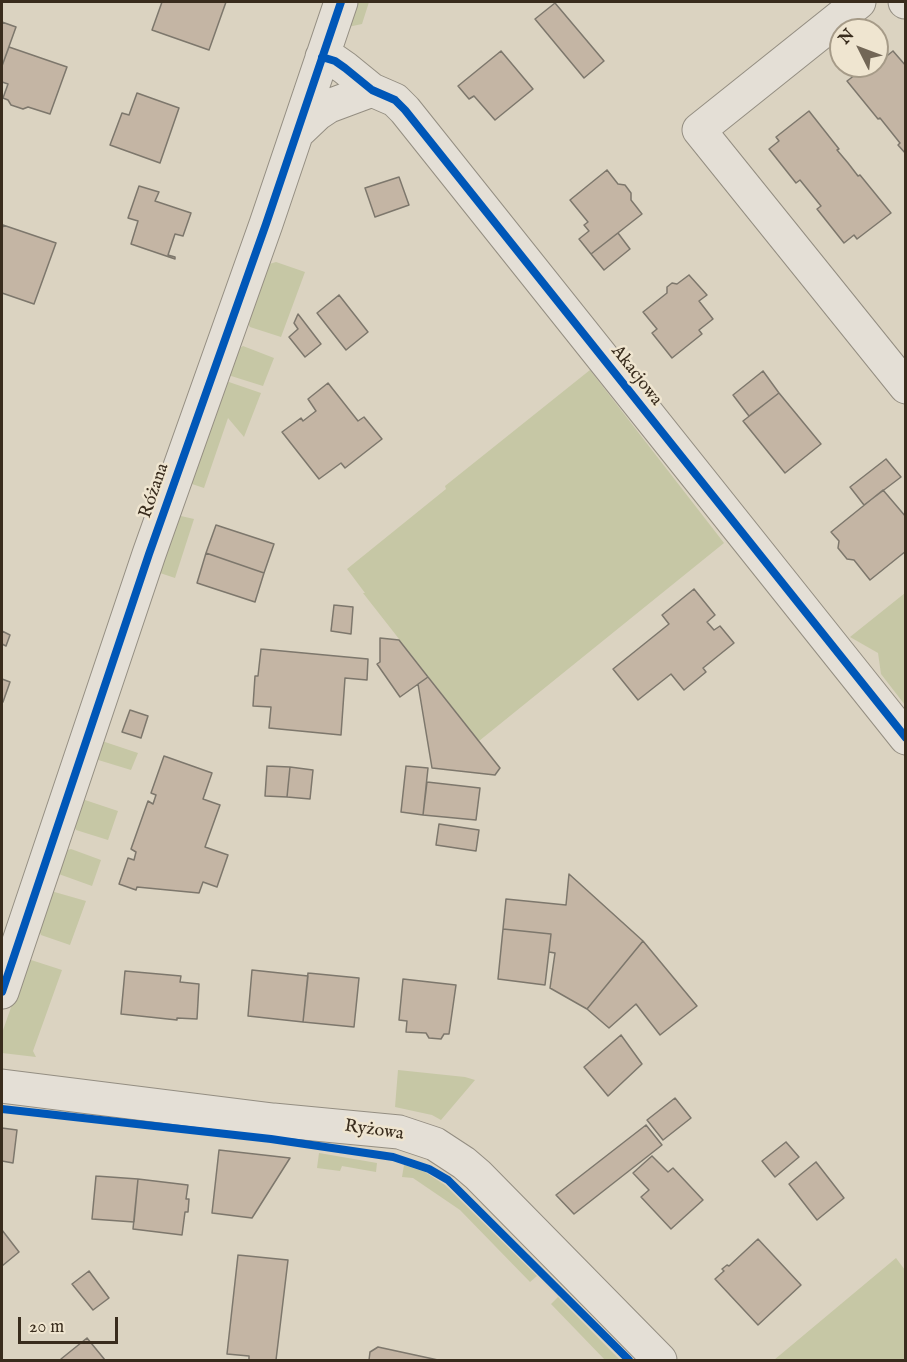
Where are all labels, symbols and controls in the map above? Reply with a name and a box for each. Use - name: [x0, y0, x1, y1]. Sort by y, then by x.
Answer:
- north arrow: [829, 18, 889, 78]
- text: N: [835, 25, 859, 49]
- street label: Akacjowa: [606, 342, 666, 410]
- street label: Różana: [136, 461, 174, 521]
- street label: Ryżowa: [343, 1116, 405, 1146]
- scale bar: [21, 1305, 122, 1343]
- text: 20 m: [29, 1316, 64, 1339]

